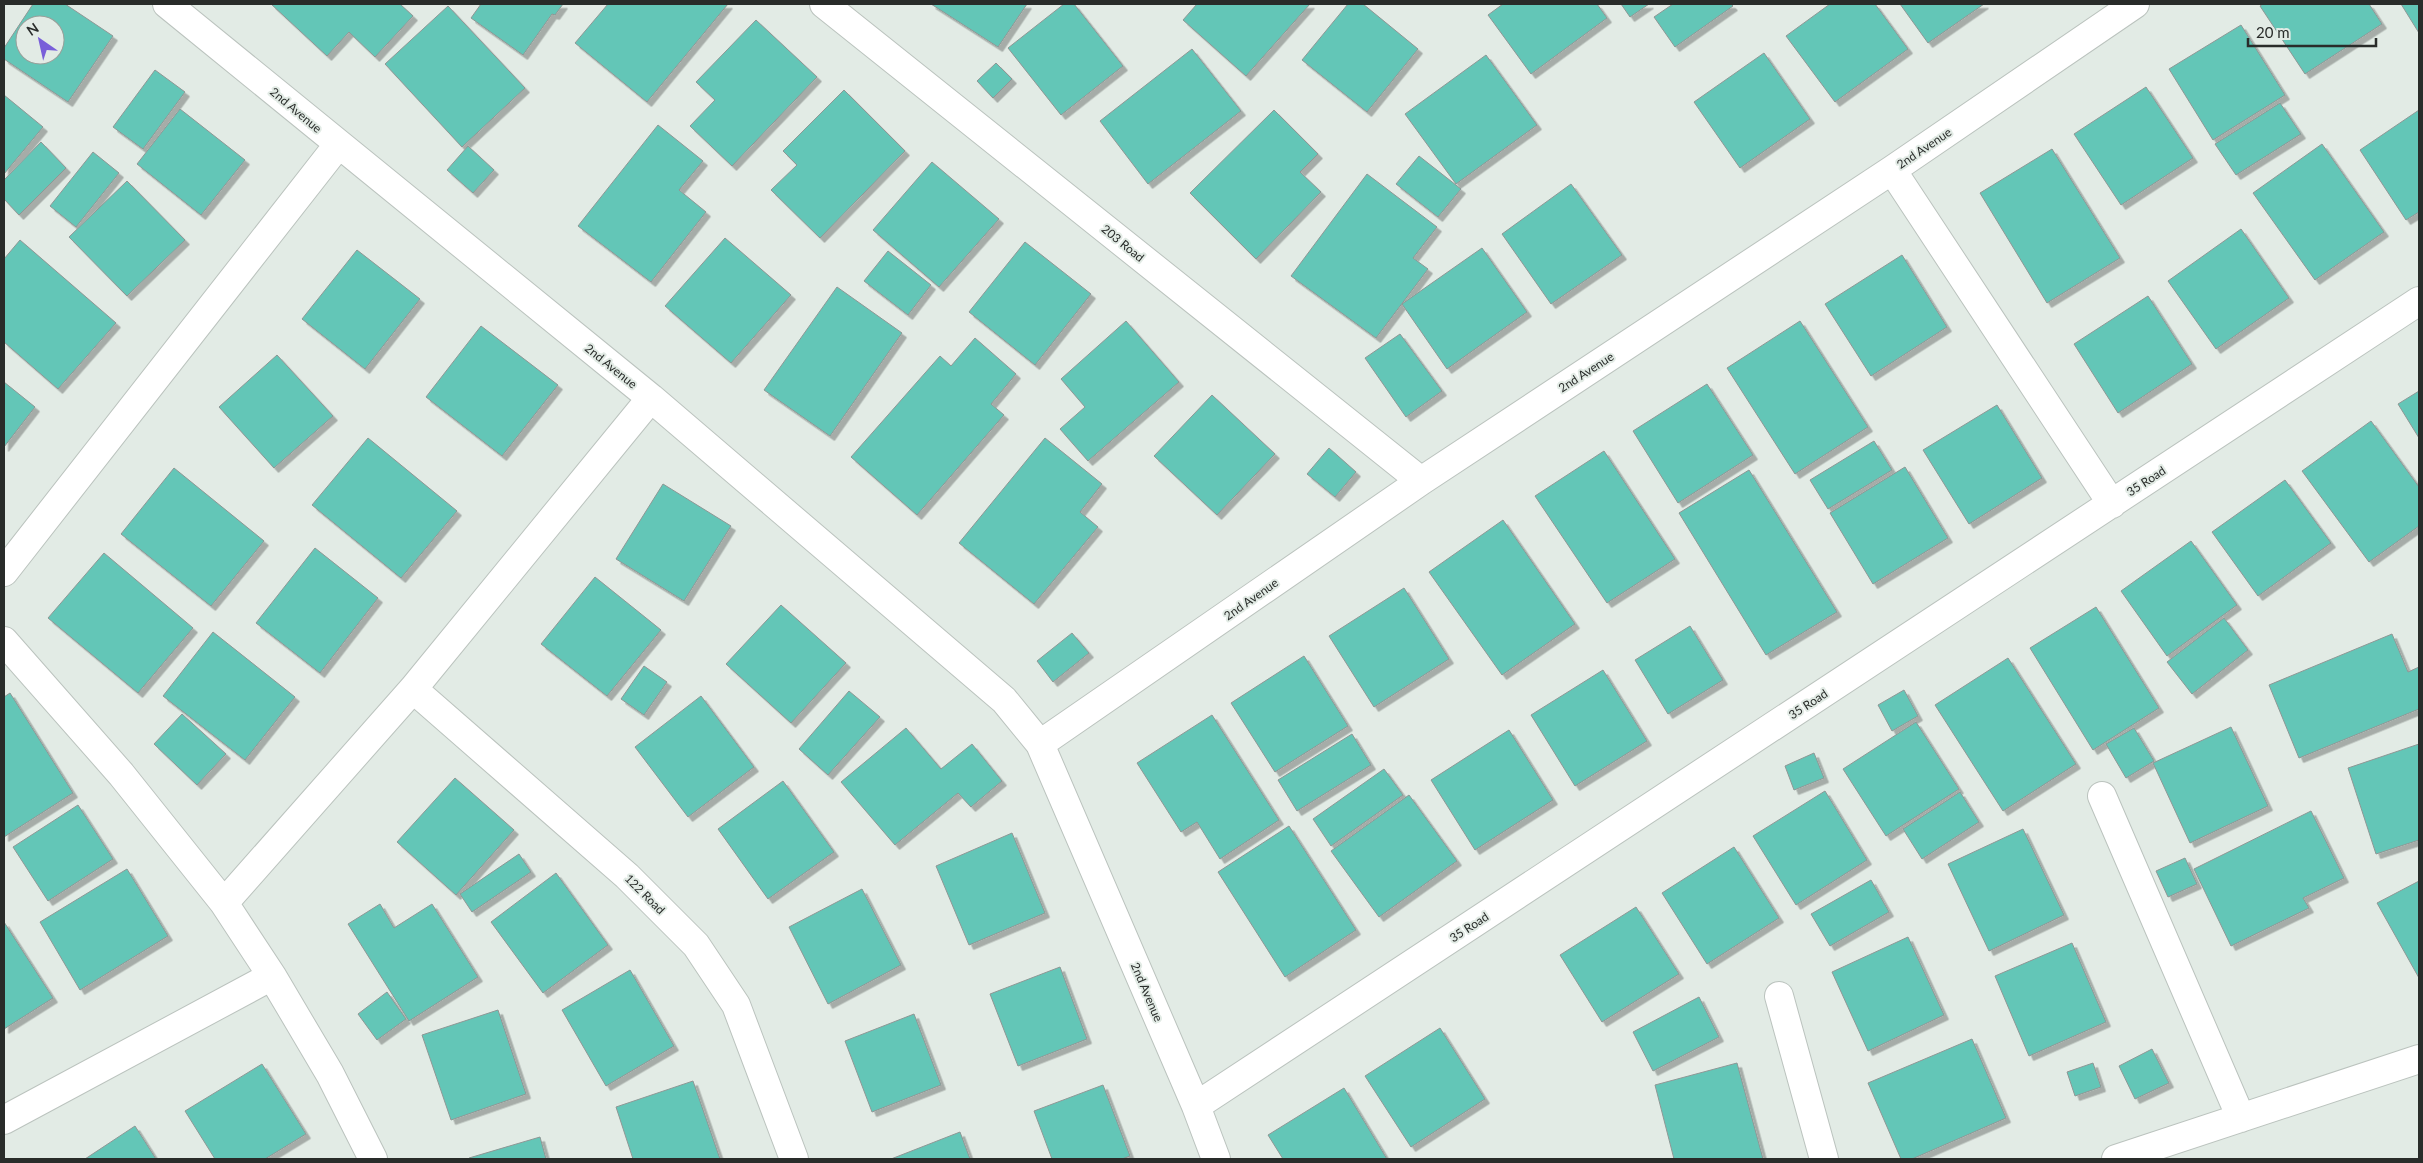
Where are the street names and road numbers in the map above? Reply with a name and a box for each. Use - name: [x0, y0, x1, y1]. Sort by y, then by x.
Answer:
- street label: 2nd Avenue: [267, 84, 325, 136]
- street label: 2nd Avenue: [1894, 124, 1954, 172]
- street label: 203 Road: [1099, 221, 1147, 265]
- street label: 2nd Avenue: [582, 340, 640, 392]
- street label: 2nd Avenue: [1556, 349, 1616, 395]
- street label: 35 Road: [2124, 463, 2168, 499]
- street label: 2nd Avenue: [1221, 575, 1281, 623]
- street label: 35 Road: [1786, 686, 1830, 722]
- street label: 122 Road: [622, 871, 668, 917]
- street label: 35 Road: [1447, 909, 1491, 945]
- street label: 2nd Avenue: [1128, 960, 1166, 1024]

